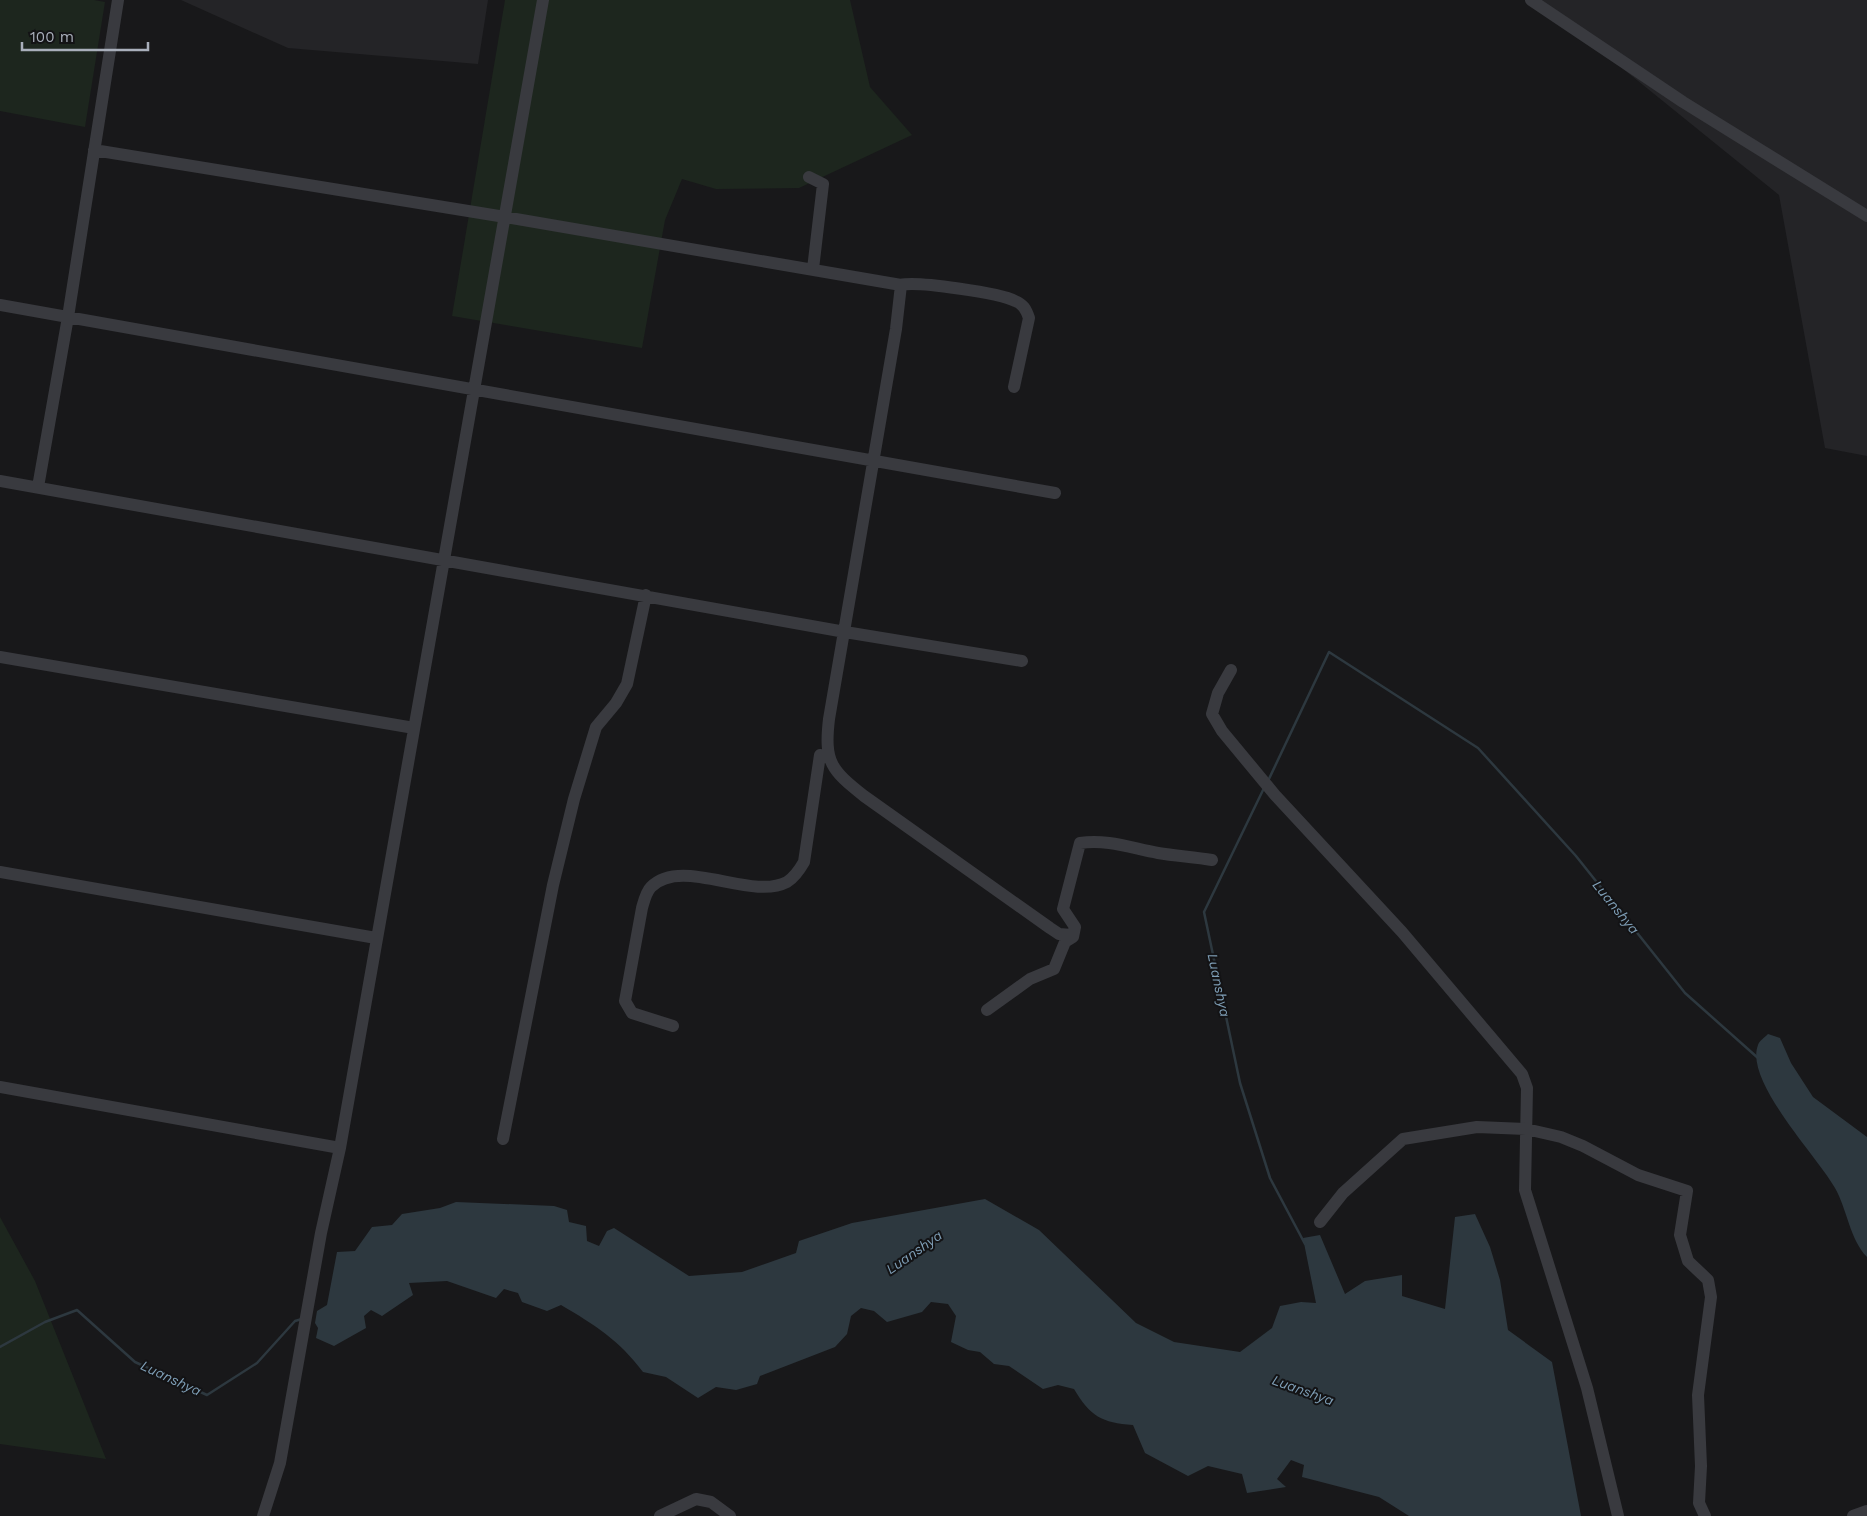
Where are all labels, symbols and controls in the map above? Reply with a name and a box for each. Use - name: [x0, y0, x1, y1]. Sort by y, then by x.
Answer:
- scale bar: [22, 20, 149, 52]
- text: 100 m: [30, 28, 74, 46]
- water label: Luanshya: [1589, 877, 1643, 937]
- water label: Luanshya: [1204, 952, 1234, 1019]
- water label: Luanshya: [883, 1227, 945, 1277]
- water label: Luanshya: [138, 1357, 204, 1399]
- water label: Luanshya: [1270, 1371, 1336, 1409]

